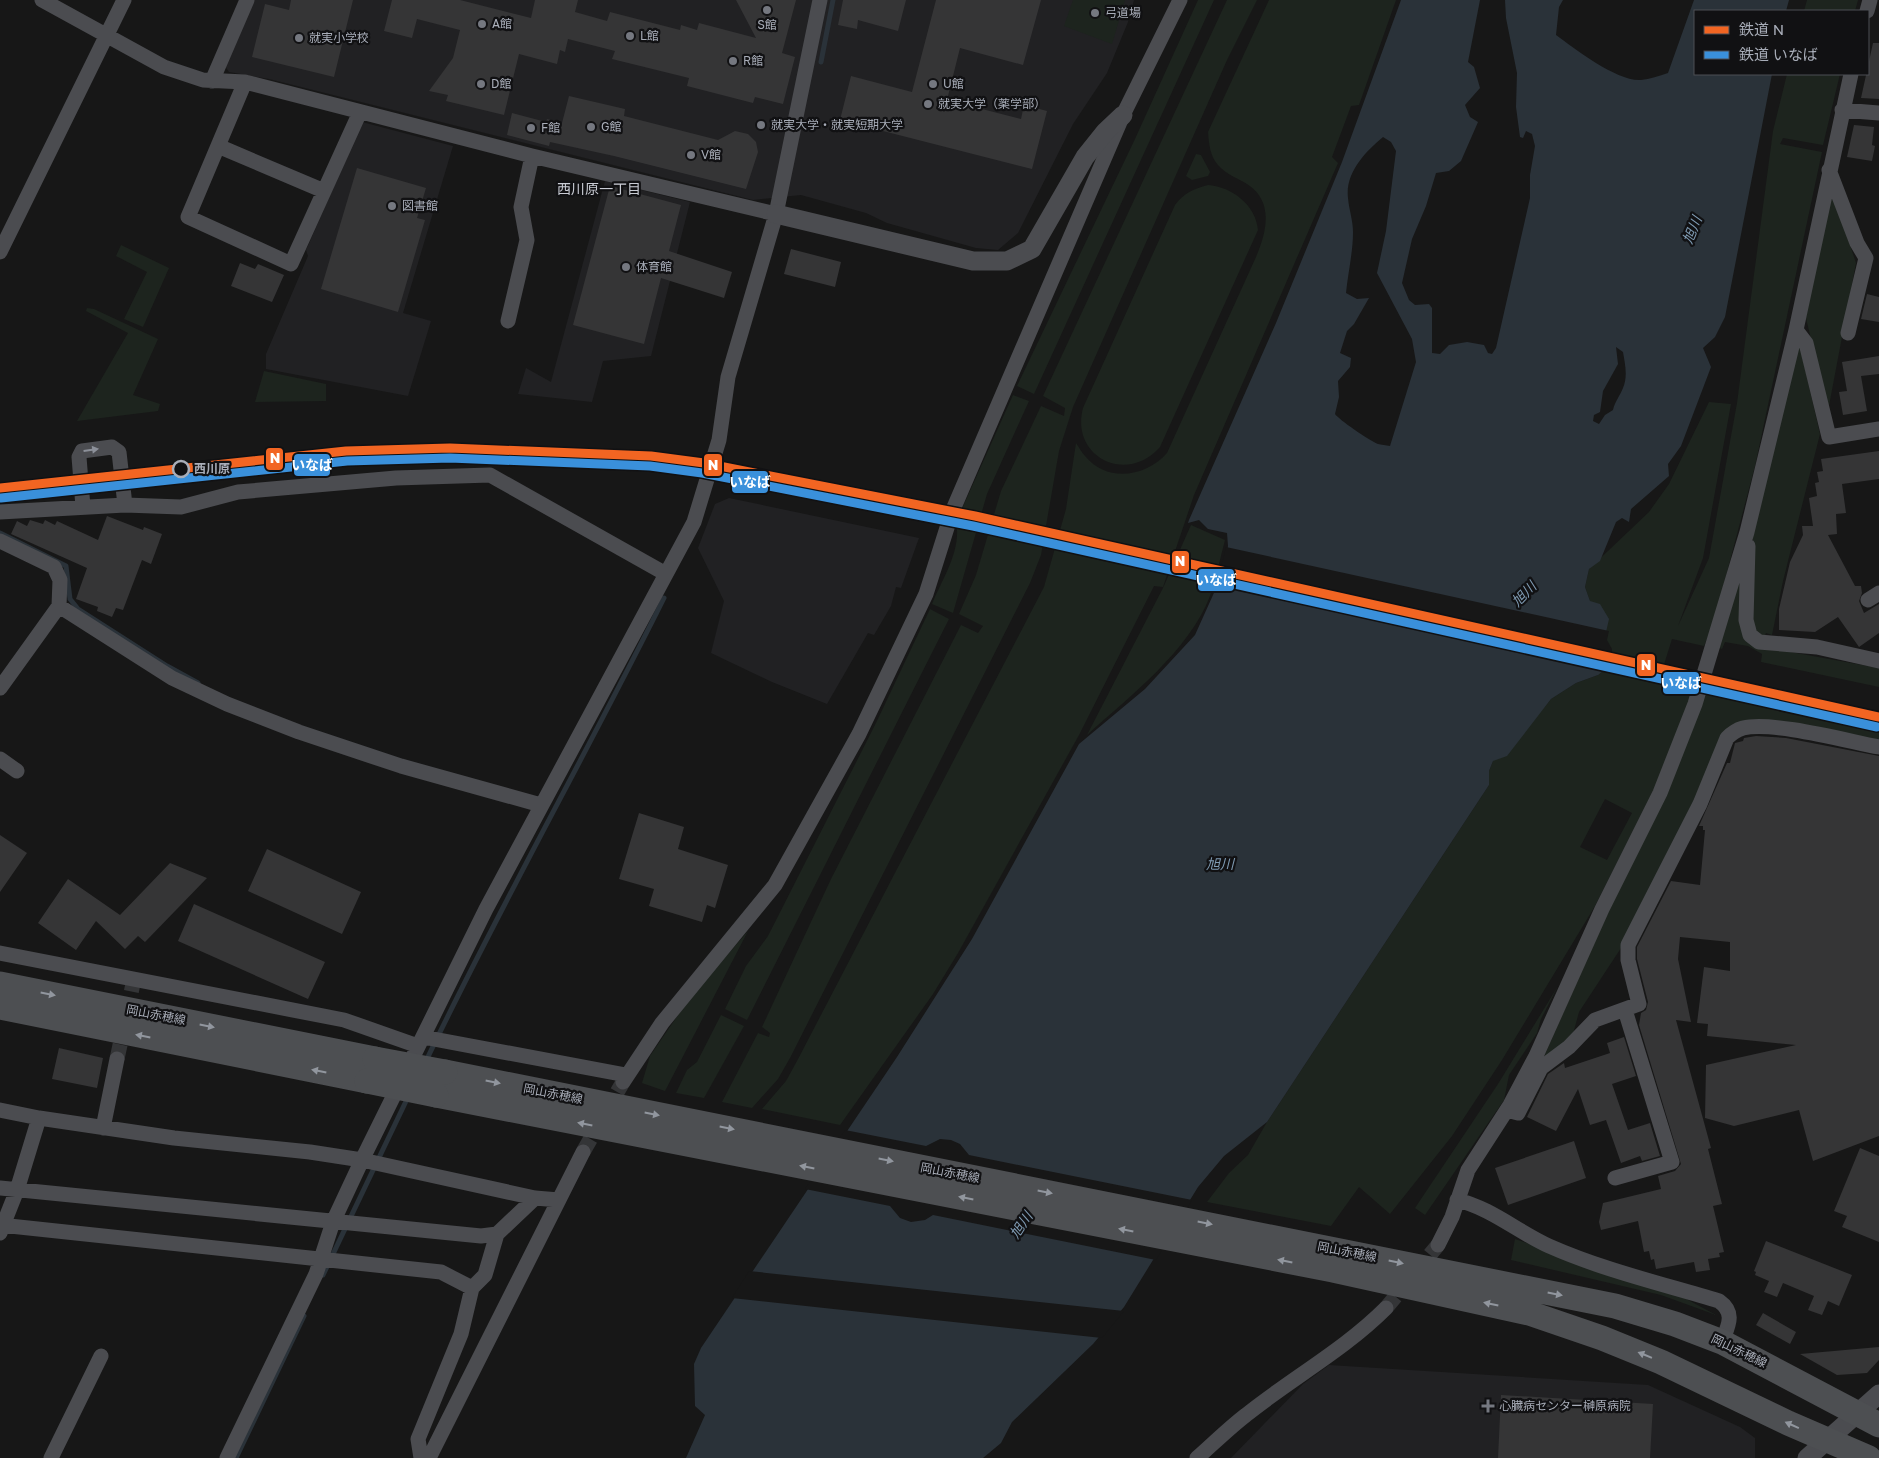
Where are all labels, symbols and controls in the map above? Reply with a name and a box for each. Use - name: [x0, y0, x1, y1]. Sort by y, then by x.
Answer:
- marker: S館: [761, 4, 773, 16]
- place label: 弓道場: [1105, 5, 1141, 20]
- marker: 弓道場: [1089, 7, 1101, 19]
- legend: [1694, 10, 1869, 75]
- place label: A館: [492, 16, 512, 31]
- place label: S館: [757, 17, 777, 32]
- marker: A館: [476, 18, 488, 30]
- text: 鉄道 N: [1739, 20, 1784, 38]
- place label: L館: [640, 28, 659, 43]
- place label: 就実小学校: [309, 30, 369, 45]
- marker: L館: [624, 30, 636, 42]
- marker: 就実小学校: [293, 32, 305, 44]
- text: 鉄道 いなば: [1739, 45, 1818, 63]
- place label: R館: [743, 53, 763, 68]
- marker: R館: [727, 55, 739, 67]
- place label: D館: [491, 76, 511, 91]
- place label: U館: [943, 76, 964, 91]
- marker: D館: [475, 78, 487, 90]
- marker: U館: [927, 78, 939, 90]
- place label: 就実大学（薬学部）: [938, 96, 1046, 111]
- marker: 就実大学（薬学部）: [922, 98, 934, 110]
- place label: 就実大学・就実短期大学: [771, 117, 903, 132]
- place label: G館: [601, 119, 621, 134]
- marker: 就実大学・就実短期大学: [755, 119, 767, 131]
- place label: F館: [541, 120, 560, 135]
- marker: G館: [585, 121, 597, 133]
- marker: F館: [525, 122, 537, 134]
- place label: V館: [701, 147, 721, 162]
- marker: V館: [685, 149, 697, 161]
- district label: 西川原一丁目: [557, 180, 641, 197]
- place label: 図書館: [402, 198, 438, 213]
- marker: 図書館: [386, 200, 398, 212]
- water label: 旭川: [1678, 212, 1705, 246]
- place label: 体育館: [636, 259, 672, 274]
- marker: 体育館: [620, 261, 632, 273]
- one-way arrow: [83, 446, 99, 454]
- line badge: N: [265, 447, 284, 471]
- text: N: [270, 449, 280, 466]
- line badge: いなば: [293, 453, 331, 477]
- line badge: N: [703, 453, 723, 477]
- text: いなば: [291, 456, 333, 473]
- text: N: [708, 456, 718, 473]
- marker: 西川原: [172, 460, 190, 478]
- place label: 西川原: [194, 461, 230, 476]
- line badge: いなば: [731, 470, 769, 494]
- text: いなば: [729, 473, 771, 490]
- line badge: N: [1171, 550, 1190, 574]
- text: N: [1175, 552, 1185, 569]
- line badge: いなば: [1197, 568, 1235, 592]
- text: いなば: [1195, 571, 1237, 588]
- water label: 旭川: [1508, 576, 1541, 610]
- line badge: N: [1636, 653, 1656, 677]
- text: N: [1641, 656, 1651, 673]
- line badge: いなば: [1662, 671, 1700, 695]
- text: いなば: [1660, 674, 1702, 691]
- water label: 旭川: [1206, 855, 1236, 872]
- one-way arrow: [40, 990, 56, 998]
- street label: 岡山赤穂線: [125, 1001, 187, 1028]
- one-way arrow: [200, 1022, 216, 1030]
- one-way arrow: [135, 1032, 150, 1040]
- one-way arrow: [311, 1067, 327, 1075]
- one-way arrow: [485, 1078, 501, 1086]
- street label: 岡山赤穂線: [522, 1080, 584, 1107]
- one-way arrow: [644, 1110, 660, 1118]
- one-way arrow: [577, 1119, 593, 1127]
- one-way arrow: [719, 1125, 735, 1133]
- one-way arrow: [878, 1156, 894, 1164]
- street label: 岡山赤穂線: [919, 1159, 981, 1186]
- one-way arrow: [799, 1163, 814, 1171]
- one-way arrow: [1038, 1188, 1054, 1196]
- one-way arrow: [958, 1194, 974, 1202]
- water label: 旭川: [1006, 1207, 1037, 1241]
- one-way arrow: [1197, 1220, 1213, 1228]
- one-way arrow: [1117, 1225, 1133, 1233]
- street label: 岡山赤穂線: [1316, 1238, 1378, 1265]
- one-way arrow: [1278, 1257, 1293, 1265]
- one-way arrow: [1389, 1258, 1405, 1266]
- one-way arrow: [1548, 1290, 1563, 1298]
- one-way arrow: [1484, 1300, 1499, 1308]
- street label: 岡山赤穂線: [1709, 1331, 1769, 1370]
- one-way arrow: [1638, 1351, 1652, 1359]
- place label: 心臓病センター榊原病院: [1499, 1398, 1631, 1413]
- marker: 心臓病センター榊原病院: [1481, 1399, 1495, 1413]
- one-way arrow: [1785, 1420, 1799, 1428]

